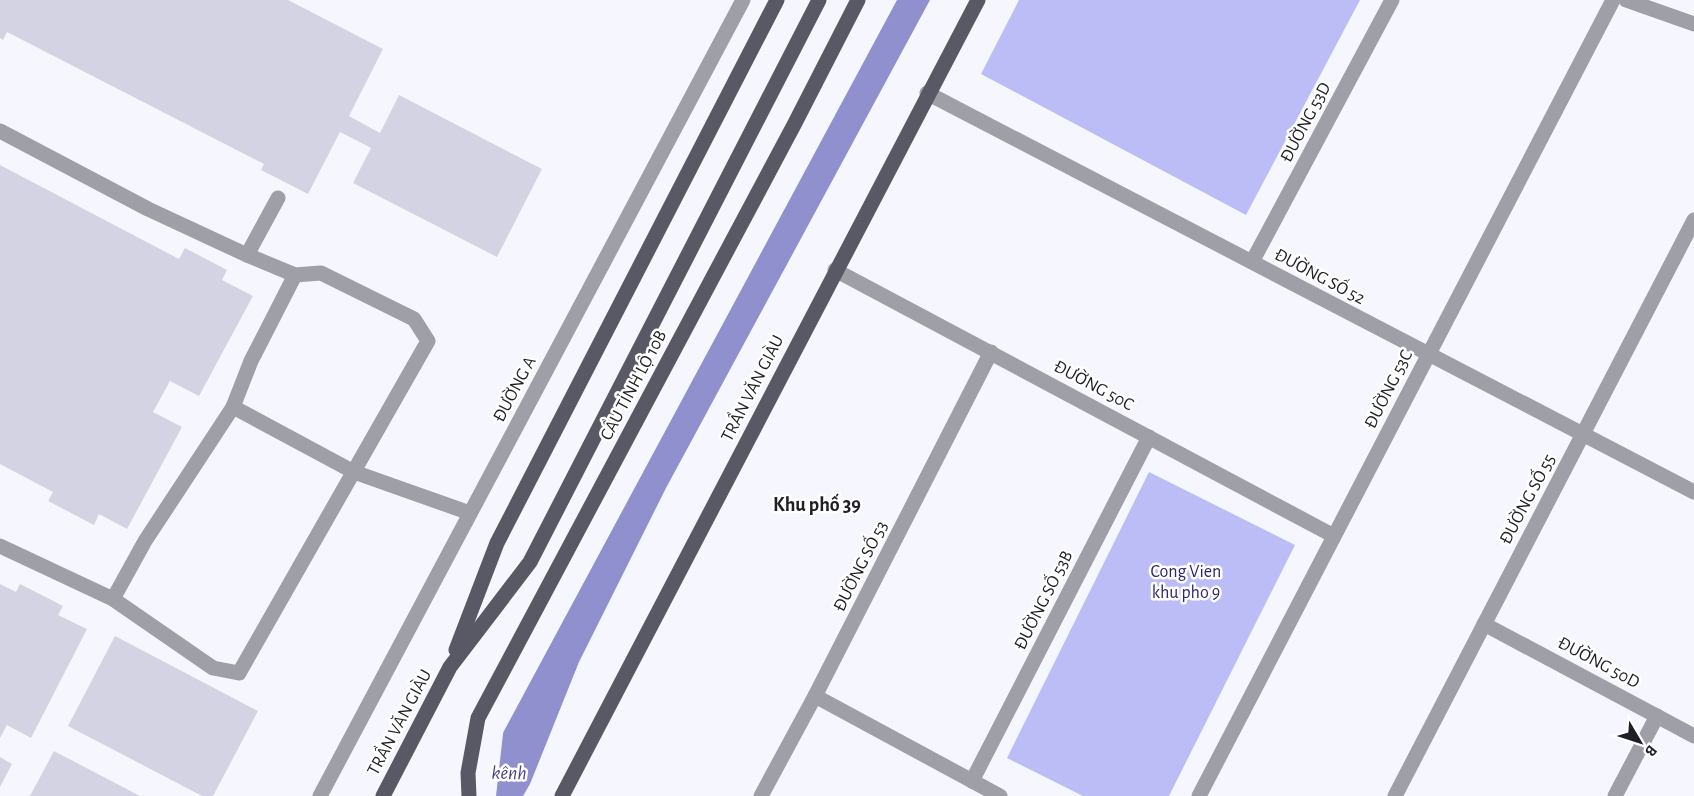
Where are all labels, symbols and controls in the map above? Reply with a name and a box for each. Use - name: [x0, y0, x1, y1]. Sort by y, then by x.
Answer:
- street label: ĐƯỜNG 53D: [1275, 78, 1334, 165]
- street label: ĐƯỜNG SỐ 52: [1271, 241, 1370, 308]
- street label: CẦU TỈNH LỘ 10B: [593, 325, 670, 443]
- street label: TRẦN VĂN GIÀU: [714, 330, 787, 445]
- street label: ĐƯỜNG 53C: [1359, 346, 1416, 432]
- street label: ĐƯỜNG A: [488, 352, 540, 425]
- street label: ĐƯỜNG 50C: [1051, 355, 1138, 414]
- street label: ĐƯỜNG SỐ 55: [1492, 449, 1559, 547]
- district label: Khu phố 39: [773, 493, 861, 515]
- street label: ĐƯỜNG SỐ 53: [826, 516, 891, 615]
- street label: ĐƯỜNG SỐ 53B: [1007, 546, 1077, 653]
- park label: Cong Vien khu pho 9: [1151, 563, 1221, 602]
- street label: ĐƯỜNG 50D: [1555, 631, 1644, 692]
- street label: TRẦN VĂN GIÀU: [360, 664, 435, 778]
- north arrow: [1610, 712, 1670, 772]
- text: B: [1642, 742, 1660, 759]
- water label: kênh: [491, 763, 527, 783]

